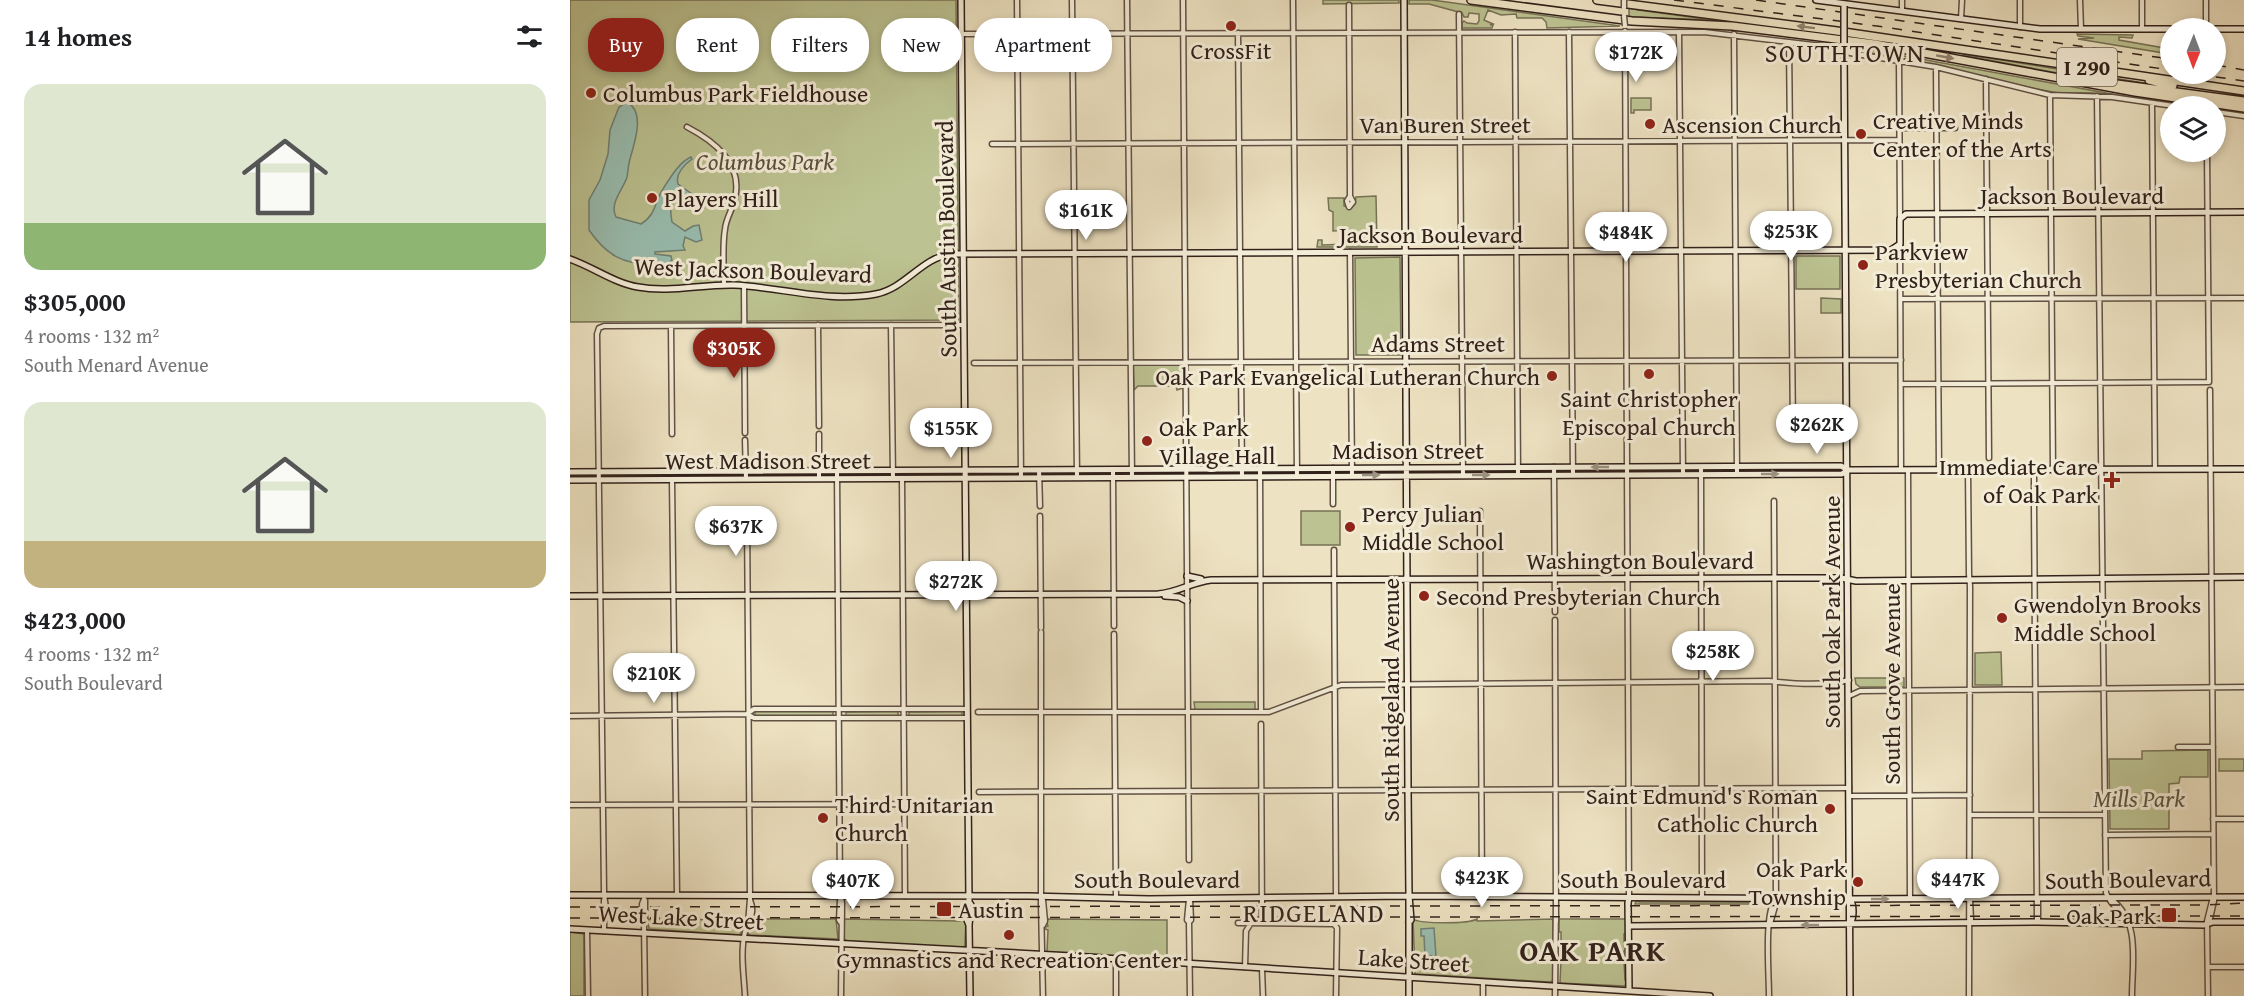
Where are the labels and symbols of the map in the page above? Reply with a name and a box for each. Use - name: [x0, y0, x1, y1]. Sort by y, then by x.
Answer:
- north arrow: [2160, 18, 2226, 84]
- marker: CrossFit: [1224, 19, 1238, 33]
- one-way arrow: [1797, 22, 1816, 32]
- pin: $172K: [1594, 32, 1678, 83]
- place label: CrossFit: [1191, 33, 1272, 68]
- district label: SOUTHTOWN: [1765, 33, 1925, 72]
- road number: I 290: [2057, 48, 2117, 86]
- one-way arrow: [1936, 53, 1955, 62]
- place label: Columbus Park Fieldhouse: [603, 76, 868, 111]
- marker: Columbus Park Fieldhouse: [584, 86, 598, 100]
- place label: Creative Minds Center of the Arts: [1873, 103, 2052, 166]
- street label: Van Buren Street: [1359, 107, 1531, 142]
- place label: Ascension Church: [1662, 107, 1842, 142]
- marker: Ascension Church: [1643, 117, 1657, 131]
- street label: South Austin Boulevard: [926, 120, 966, 358]
- marker: Creative Minds Center of the Arts: [1854, 127, 1868, 141]
- park label: Columbus Park: [696, 144, 834, 179]
- street label: Jackson Boulevard: [1977, 178, 2164, 213]
- place label: Players Hill: [664, 181, 779, 216]
- pin: $161K: [1044, 190, 1128, 241]
- marker: Players Hill: [645, 191, 659, 205]
- pin: $253K: [1749, 211, 1833, 262]
- pin: $484K: [1584, 212, 1668, 263]
- street label: Jackson Boulevard: [1336, 217, 1523, 252]
- place label: Parkview Presbyterian Church: [1875, 234, 2082, 297]
- street label: West Jackson Boulevard: [633, 248, 873, 292]
- marker: Parkview Presbyterian Church: [1856, 258, 1870, 272]
- street label: Adams Street: [1371, 326, 1505, 361]
- pin: $305K: [692, 328, 776, 379]
- place label: Oak Park Evangelical Lutheran Church: [1155, 359, 1541, 394]
- marker: Saint Christopher Episcopal Church: [1642, 367, 1656, 381]
- marker: Oak Park Evangelical Lutheran Church: [1545, 369, 1559, 383]
- place label: Saint Christopher Episcopal Church: [1560, 381, 1738, 444]
- pin: $262K: [1775, 404, 1859, 455]
- pin: $155K: [909, 408, 993, 459]
- place label: Oak Park Village Hall: [1159, 410, 1276, 473]
- street label: Madison Street: [1332, 433, 1484, 468]
- marker: Oak Park Village Hall: [1140, 434, 1154, 448]
- street label: West Madison Street: [665, 443, 871, 478]
- place label: Immediate Care of Oak Park: [1939, 449, 2099, 512]
- one-way arrow: [1590, 462, 1609, 472]
- one-way arrow: [1761, 469, 1780, 479]
- one-way arrow: [1361, 470, 1380, 480]
- one-way arrow: [1471, 470, 1490, 480]
- marker: Immediate Care of Oak Park: [2103, 471, 2121, 489]
- place label: Percy Julian Middle School: [1362, 496, 1504, 559]
- street label: South Oak Park Avenue: [1814, 496, 1849, 728]
- pin: $637K: [694, 506, 778, 557]
- marker: Percy Julian Middle School: [1343, 520, 1357, 534]
- street label: Washington Boulevard: [1526, 543, 1754, 578]
- pin: $272K: [914, 561, 998, 612]
- street label: South Ridgeland Avenue: [1373, 578, 1408, 822]
- place label: Second Presbyterian Church: [1436, 579, 1721, 614]
- street label: South Grove Avenue: [1874, 583, 1909, 785]
- place label: Gwendolyn Brooks Middle School: [2014, 587, 2201, 650]
- marker: Second Presbyterian Church: [1417, 589, 1431, 603]
- marker: Gwendolyn Brooks Middle School: [1995, 611, 2009, 625]
- pin: $258K: [1671, 631, 1755, 682]
- pin: $210K: [612, 653, 696, 704]
- place label: Saint Edmund's Roman Catholic Church: [1586, 778, 1819, 841]
- park label: Mills Park: [2093, 781, 2185, 816]
- place label: Third Unitarian Church: [835, 787, 994, 850]
- marker: Saint Edmund's Roman Catholic Church: [1823, 802, 1837, 816]
- marker: Third Unitarian Church: [816, 811, 830, 825]
- place label: Oak Park Township: [1748, 851, 1847, 914]
- pin: $423K: [1440, 857, 1524, 908]
- pin: $447K: [1916, 859, 2000, 910]
- pin: $407K: [811, 860, 895, 911]
- street label: South Boulevard: [2045, 860, 2212, 898]
- street label: South Boulevard: [1074, 862, 1240, 897]
- street label: South Boulevard: [1560, 862, 1726, 897]
- marker: Oak Park Township: [1851, 875, 1865, 889]
- place label: Austin: [958, 892, 1024, 927]
- district label: RIDGELAND: [1243, 893, 1385, 932]
- one-way arrow: [1870, 894, 1889, 904]
- street label: West Lake Street: [597, 895, 765, 939]
- place label: Oak Park: [2066, 898, 2157, 933]
- marker: Austin: [935, 900, 953, 918]
- marker: Oak Park: [2160, 906, 2178, 924]
- one-way arrow: [1800, 920, 1819, 930]
- marker: Gymnastics and Recreation Center: [1002, 928, 1016, 942]
- district label: OAK PARK: [1519, 928, 1667, 972]
- street label: Lake Street: [1357, 939, 1472, 981]
- place label: Gymnastics and Recreation Center: [836, 942, 1182, 977]

